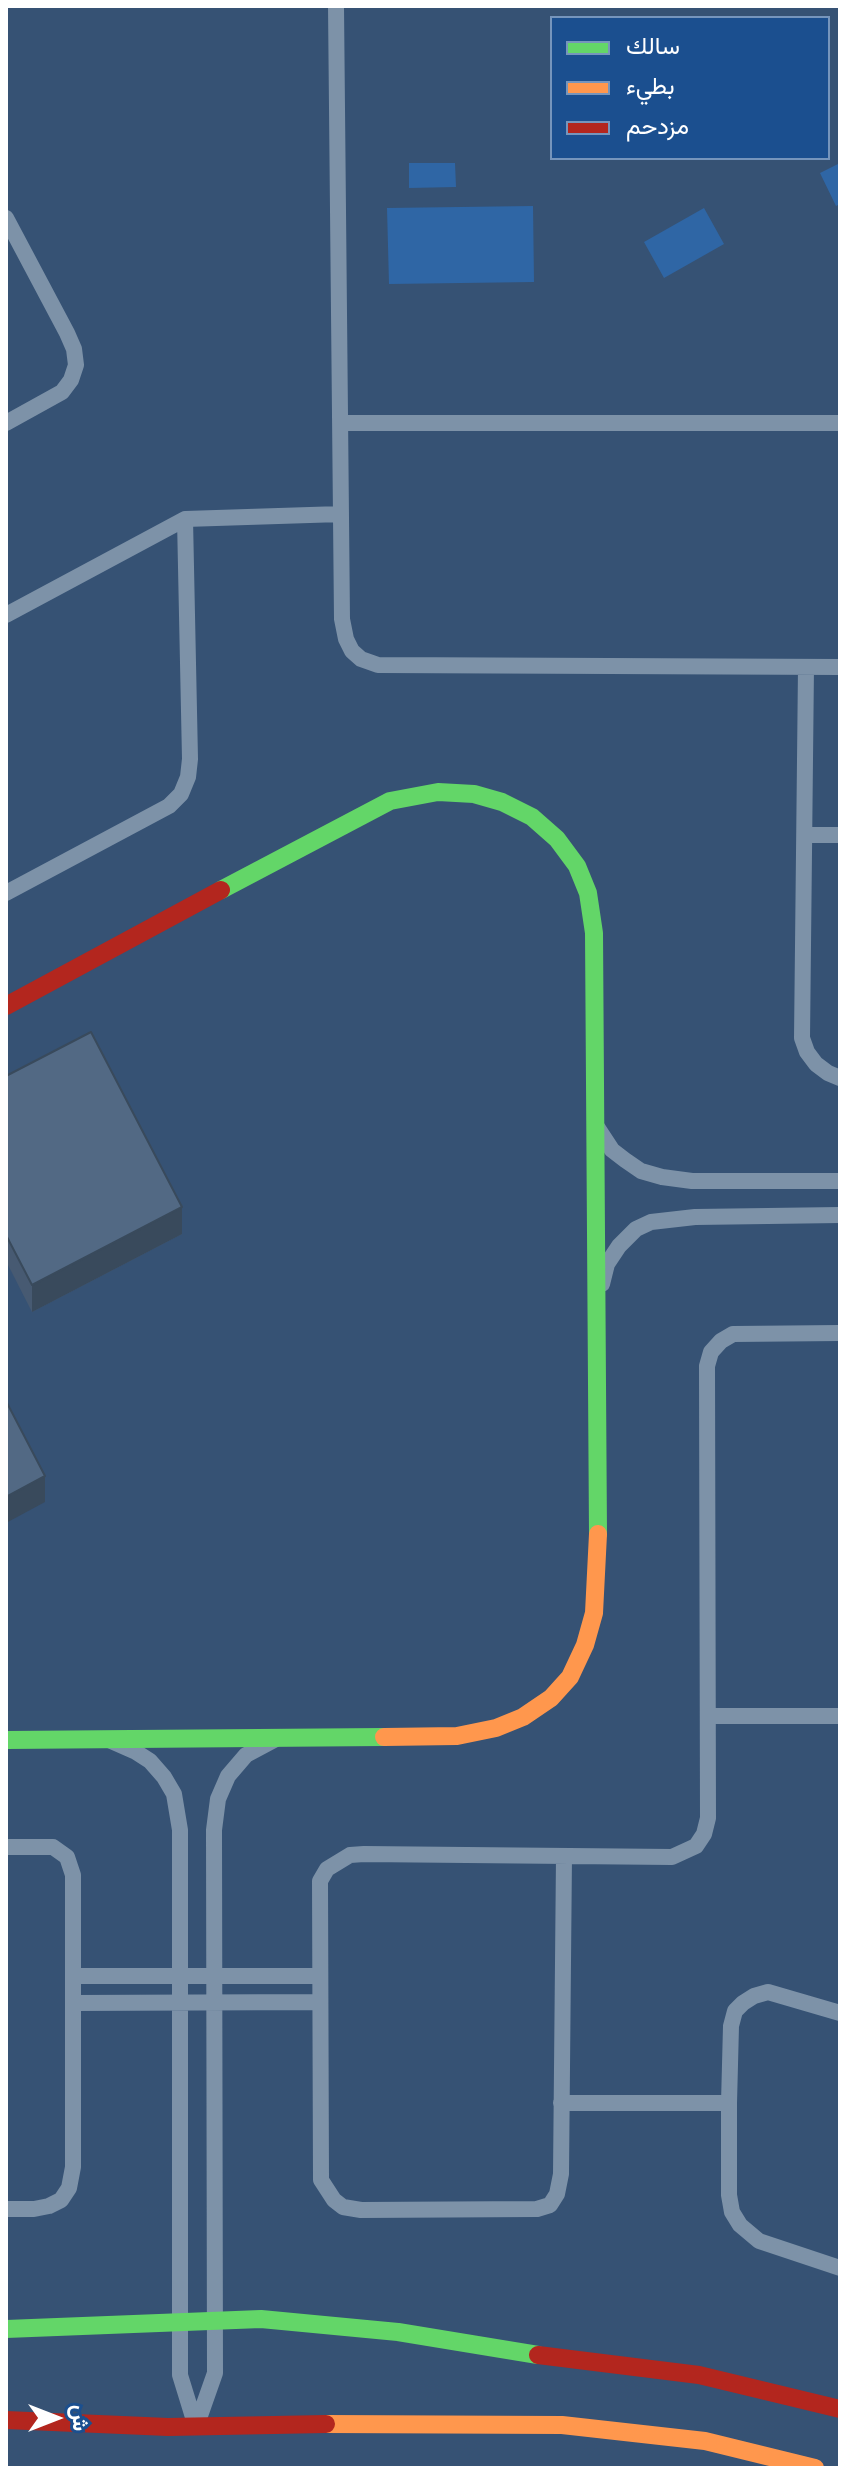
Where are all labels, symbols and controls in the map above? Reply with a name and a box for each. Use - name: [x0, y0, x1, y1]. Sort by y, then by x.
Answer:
- legend: [550, 16, 830, 160]
- text: سالك: [626, 31, 680, 60]
- text: بطيء: [626, 71, 675, 100]
- text: مزدحم: [626, 111, 689, 140]
- north arrow: [16, 2378, 96, 2458]
- text: ش: [67, 2405, 94, 2431]

